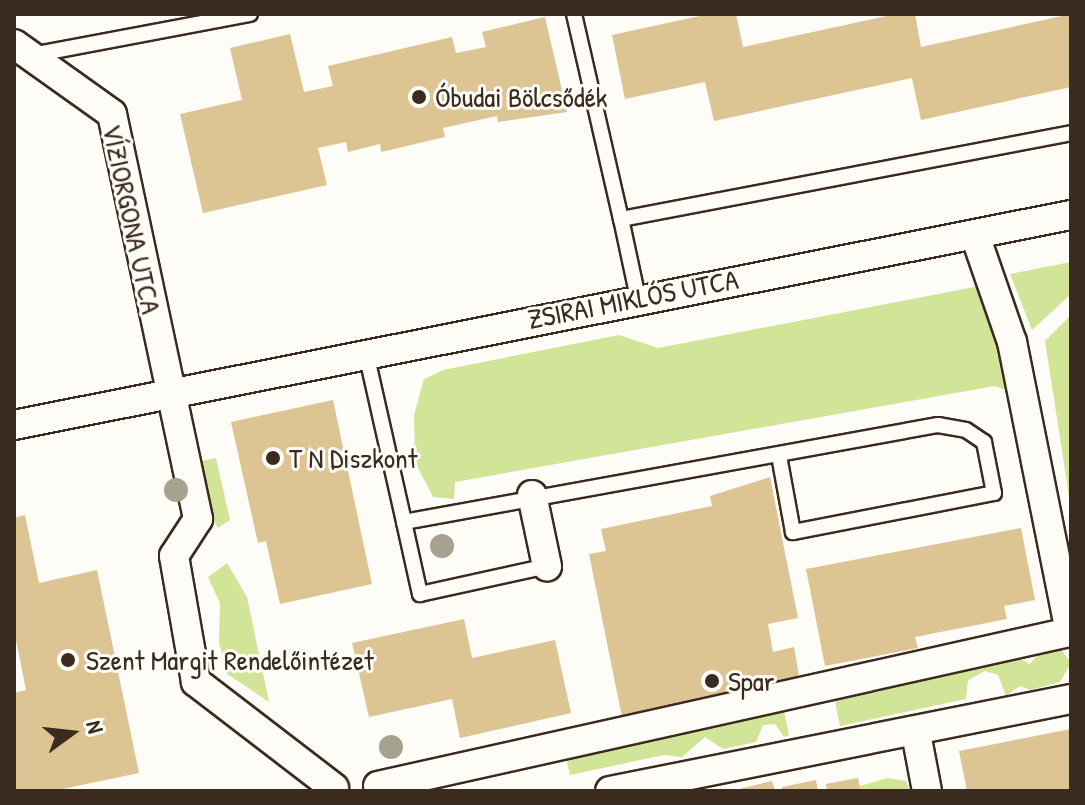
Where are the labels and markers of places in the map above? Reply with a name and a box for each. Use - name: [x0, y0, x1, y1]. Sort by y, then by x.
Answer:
- place label: Óbudai Bölcsődék: [435, 80, 607, 114]
- marker: Óbudai Bölcsődék: [410, 88, 428, 106]
- place label: T N Diszkont: [289, 441, 417, 475]
- marker: T N Diszkont: [264, 449, 282, 467]
- place label: Szent Margit Rendelőintézet: [86, 643, 374, 677]
- marker: Szent Margit Rendelőintézet: [57, 649, 79, 671]
- place label: Spar: [728, 664, 775, 698]
- marker: Spar: [703, 672, 721, 690]

